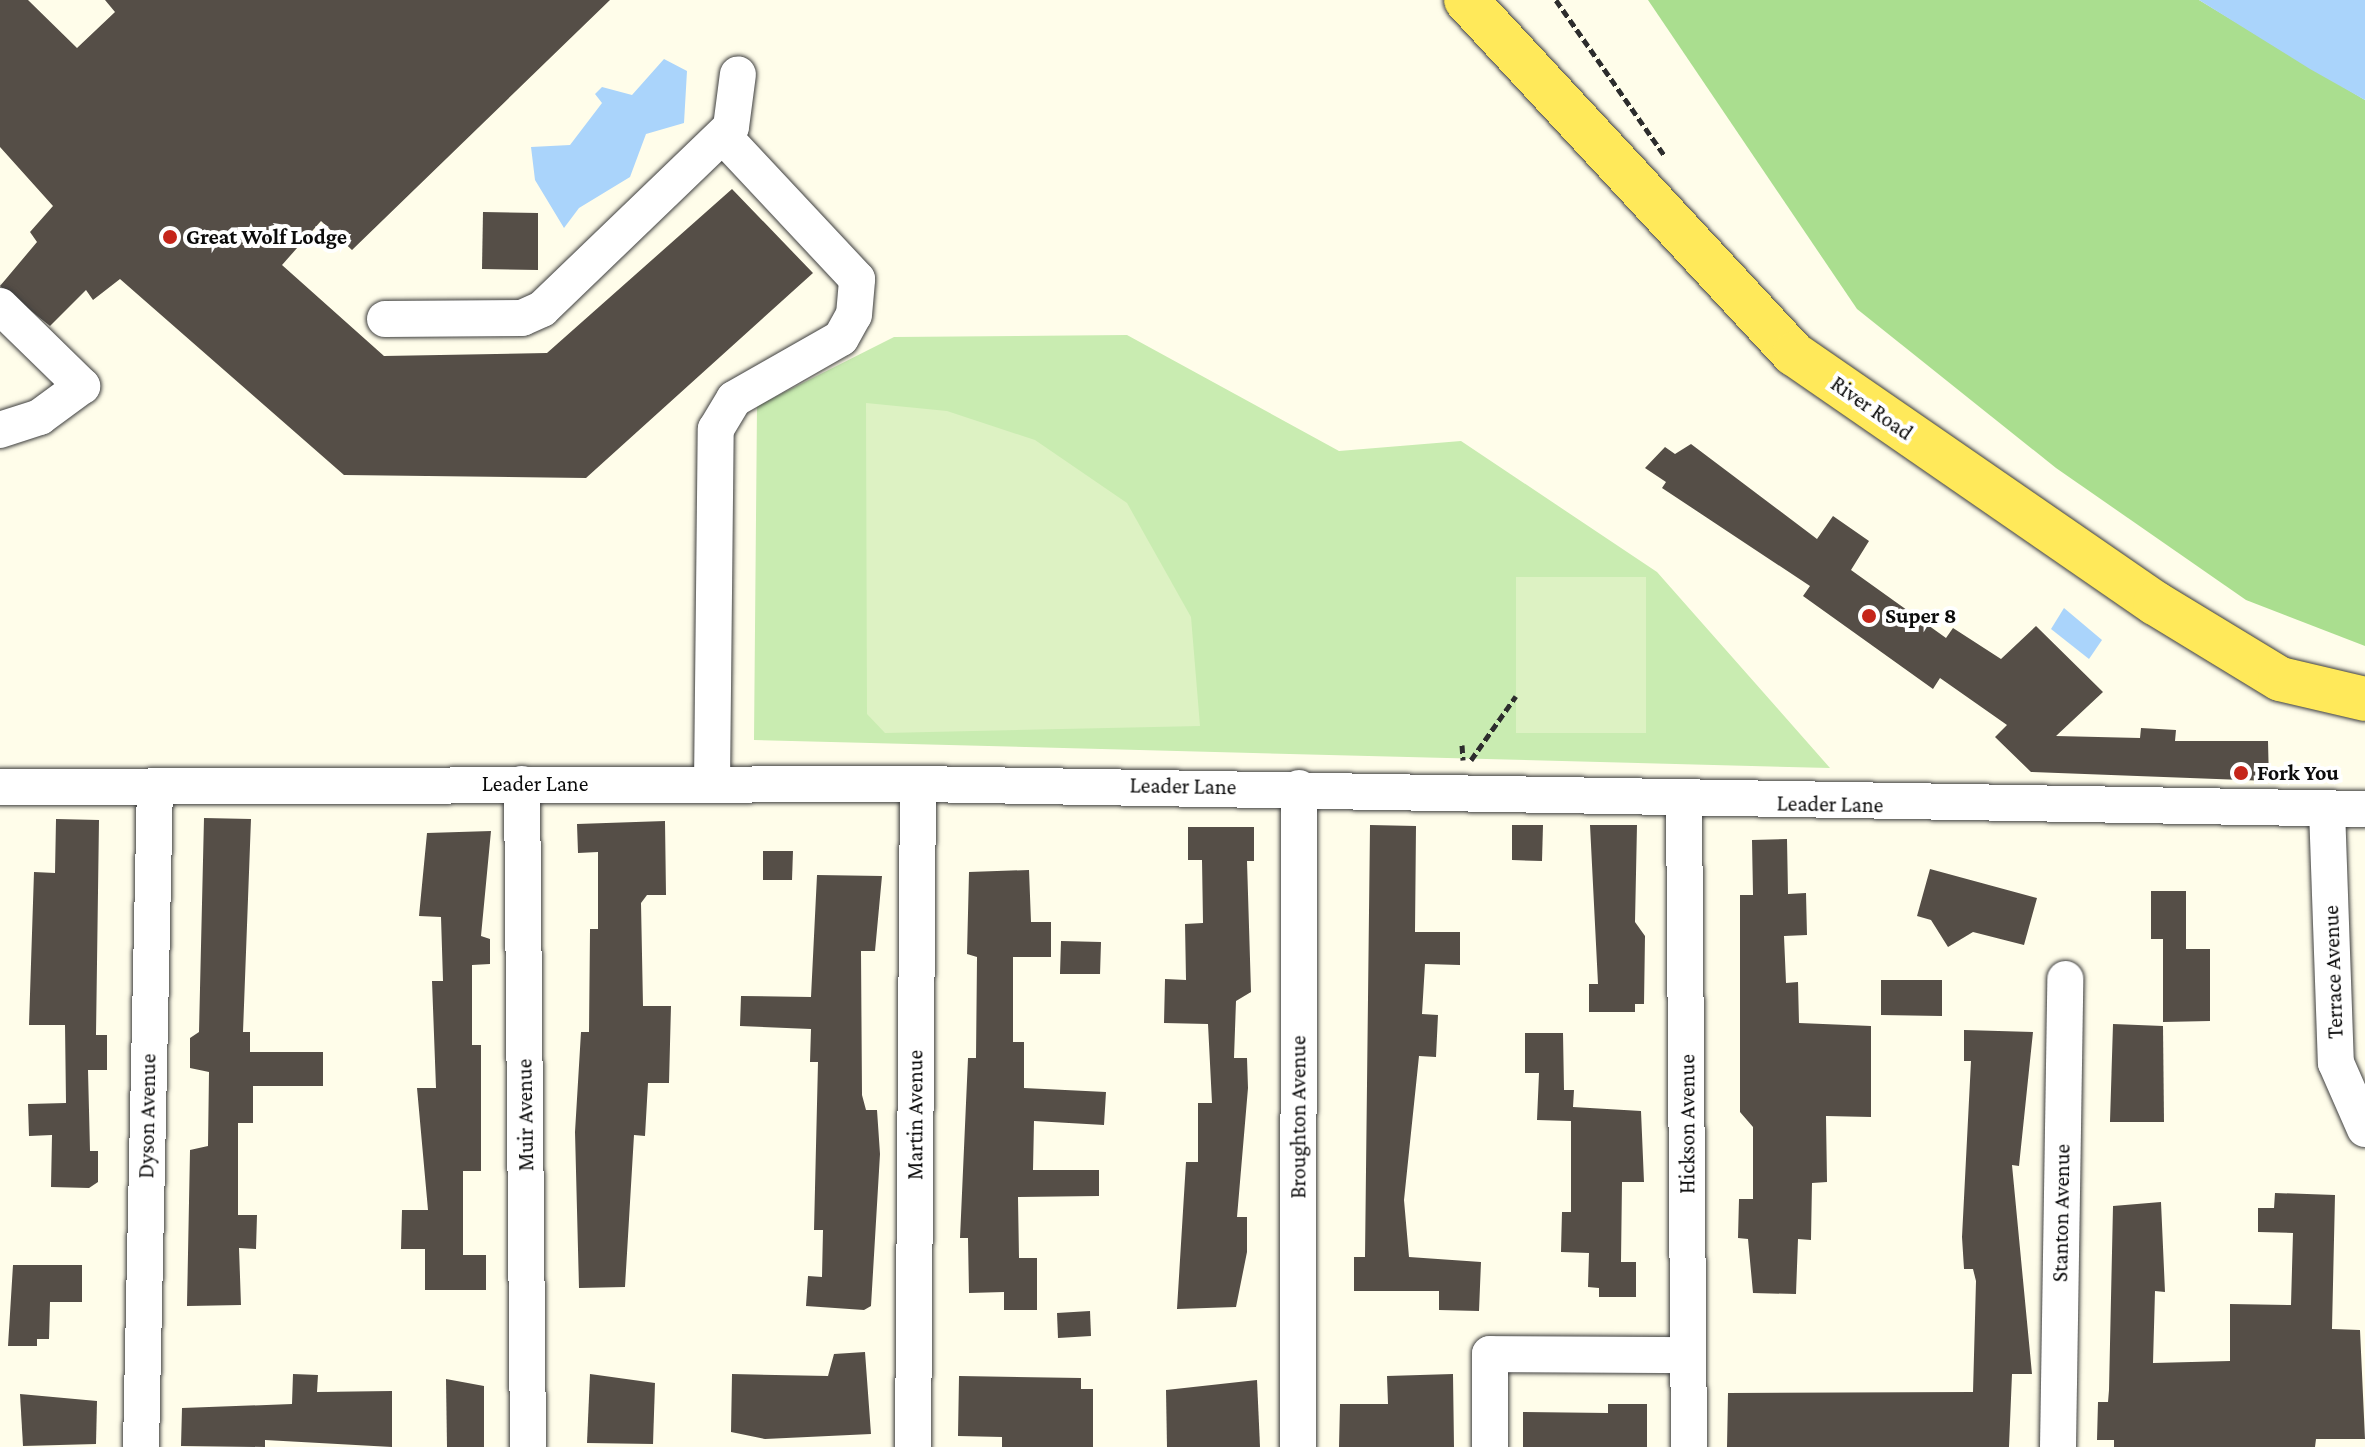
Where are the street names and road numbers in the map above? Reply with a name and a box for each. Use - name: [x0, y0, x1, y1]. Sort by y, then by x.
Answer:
- street label: River Road: [1826, 370, 1918, 446]
- street label: Leader Lane: [482, 771, 588, 797]
- street label: Leader Lane: [1129, 772, 1237, 800]
- street label: Leader Lane: [1776, 790, 1884, 818]
- street label: Terrace Avenue: [2317, 905, 2349, 1039]
- street label: Broughton Avenue: [1285, 1035, 1311, 1199]
- street label: Martin Avenue: [902, 1050, 928, 1180]
- street label: Dyson Avenue: [133, 1053, 161, 1179]
- street label: Hickson Avenue: [1674, 1054, 1700, 1194]
- street label: Muir Avenue: [511, 1059, 539, 1171]
- street label: Stanton Avenue: [2047, 1144, 2075, 1282]

